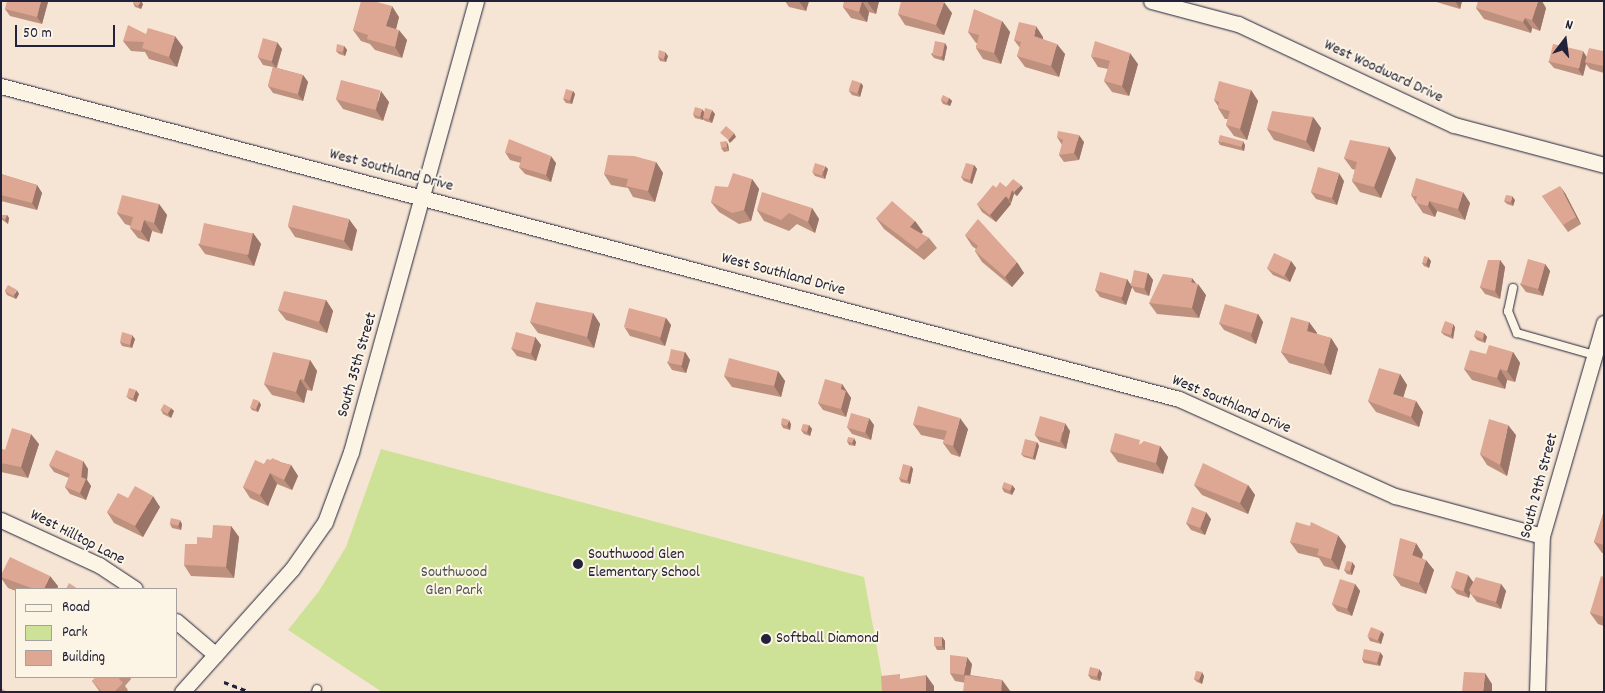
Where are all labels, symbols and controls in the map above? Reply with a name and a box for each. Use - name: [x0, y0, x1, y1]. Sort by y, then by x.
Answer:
- scale bar: [18, 15, 118, 47]
- north arrow: [1540, 15, 1590, 65]
- text: N: [1563, 15, 1575, 36]
- text: 50 m: [23, 23, 52, 45]
- street label: West Woodward Drive: [1320, 36, 1446, 108]
- street label: West Southland Drive: [327, 145, 455, 197]
- street label: West Southland Drive: [719, 249, 847, 301]
- street label: South 35th Street: [334, 310, 382, 420]
- street label: West Southland Drive: [1169, 371, 1293, 439]
- street label: South 29th Street: [1517, 431, 1563, 541]
- street label: West Hilltop Lane: [26, 506, 128, 570]
- place label: Southwood Glen Elementary School: [588, 545, 700, 583]
- marker: Southwood Glen Elementary School: [572, 558, 584, 570]
- park label: Southwood Glen Park: [421, 563, 487, 601]
- legend: [15, 588, 178, 678]
- text: Road: [62, 597, 90, 619]
- text: Park: [62, 622, 88, 644]
- place label: Softball Diamond: [776, 629, 879, 649]
- marker: Softball Diamond: [760, 633, 772, 645]
- text: Building: [62, 647, 105, 669]

